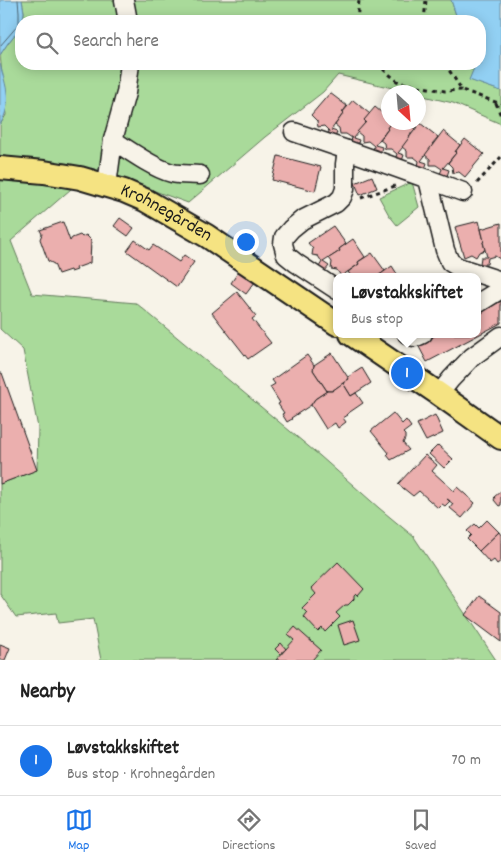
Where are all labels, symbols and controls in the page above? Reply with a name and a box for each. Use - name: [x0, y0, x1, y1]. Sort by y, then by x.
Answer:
- search box: [15, 15, 486, 70]
- icon: search: [33, 29, 61, 57]
- text: Search here: [73, 29, 159, 56]
- north arrow: [381, 85, 426, 130]
- street label: Krohnegården: [116, 177, 217, 249]
- your location: [233, 229, 259, 255]
- popup: [333, 273, 481, 338]
- text: Løvstakkskiftet: [351, 281, 463, 308]
- text: Bus stop: [351, 308, 403, 331]
- pin: 1: [391, 354, 423, 392]
- text: Nearby: [20, 678, 75, 708]
- text: Løvstakkskiftet: [67, 736, 179, 763]
- text: 1: [34, 749, 38, 772]
- text: 70 m: [451, 749, 481, 772]
- text: Bus stop · Krohnegården: [67, 763, 215, 786]
- tab: Map: [65, 806, 93, 856]
- tab: Directions: [222, 806, 275, 856]
- tab: Saved: [405, 806, 436, 856]

